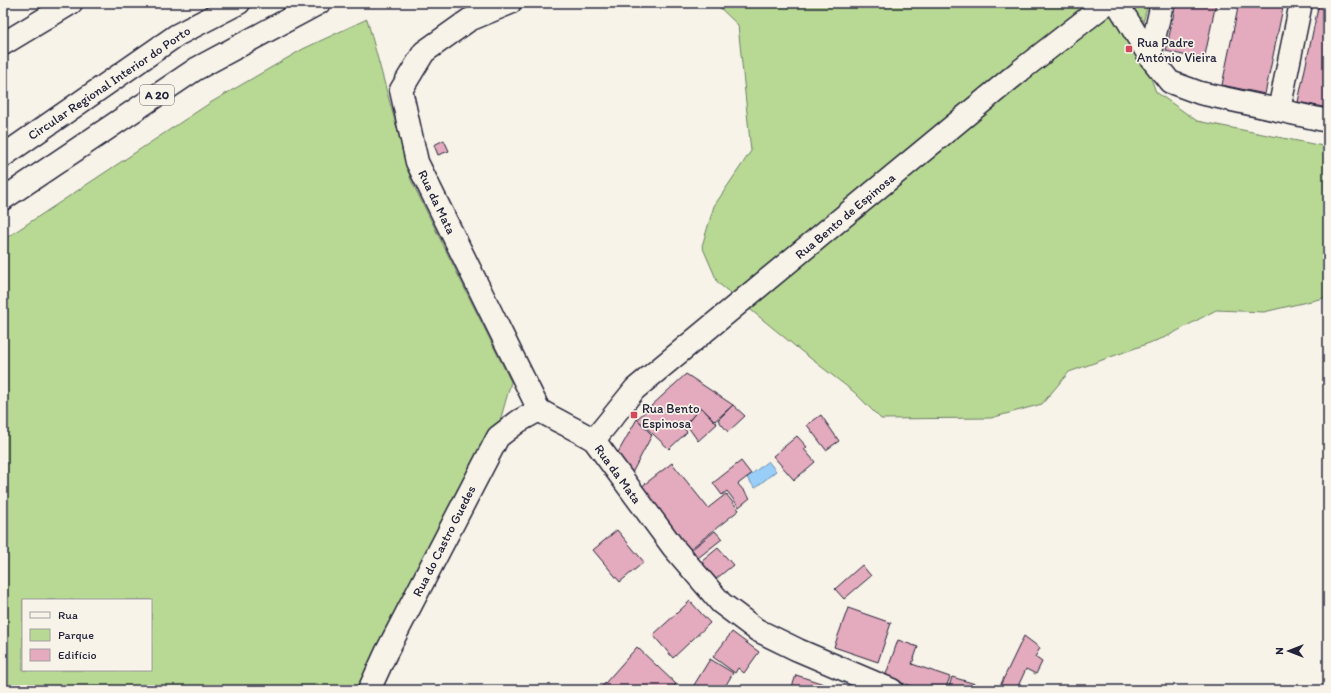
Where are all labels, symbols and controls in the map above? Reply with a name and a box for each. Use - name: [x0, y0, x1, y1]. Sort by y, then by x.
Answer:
- street label: Circular Regional Interior do Porto: [25, 23, 193, 143]
- place label: Rua Padre António Vieira: [1137, 35, 1217, 65]
- marker: Rua Padre António Vieira: [1124, 44, 1134, 54]
- road number: A 20: [140, 85, 174, 105]
- street label: Rua da Mata: [415, 167, 459, 237]
- street label: Rua Bento de Espinosa: [792, 169, 898, 262]
- place label: Rua Bento Espinosa: [642, 401, 700, 431]
- marker: Rua Bento Espinosa: [629, 410, 639, 420]
- street label: Rua da Mata: [592, 441, 645, 507]
- street label: Rua do Castro Guedes: [409, 483, 479, 599]
- legend: [22, 599, 152, 671]
- text: Rua: [58, 608, 78, 622]
- text: Parque: [58, 628, 94, 642]
- north arrow: [1269, 631, 1309, 671]
- text: N: [1273, 647, 1286, 655]
- text: Edifício: [58, 648, 97, 662]

